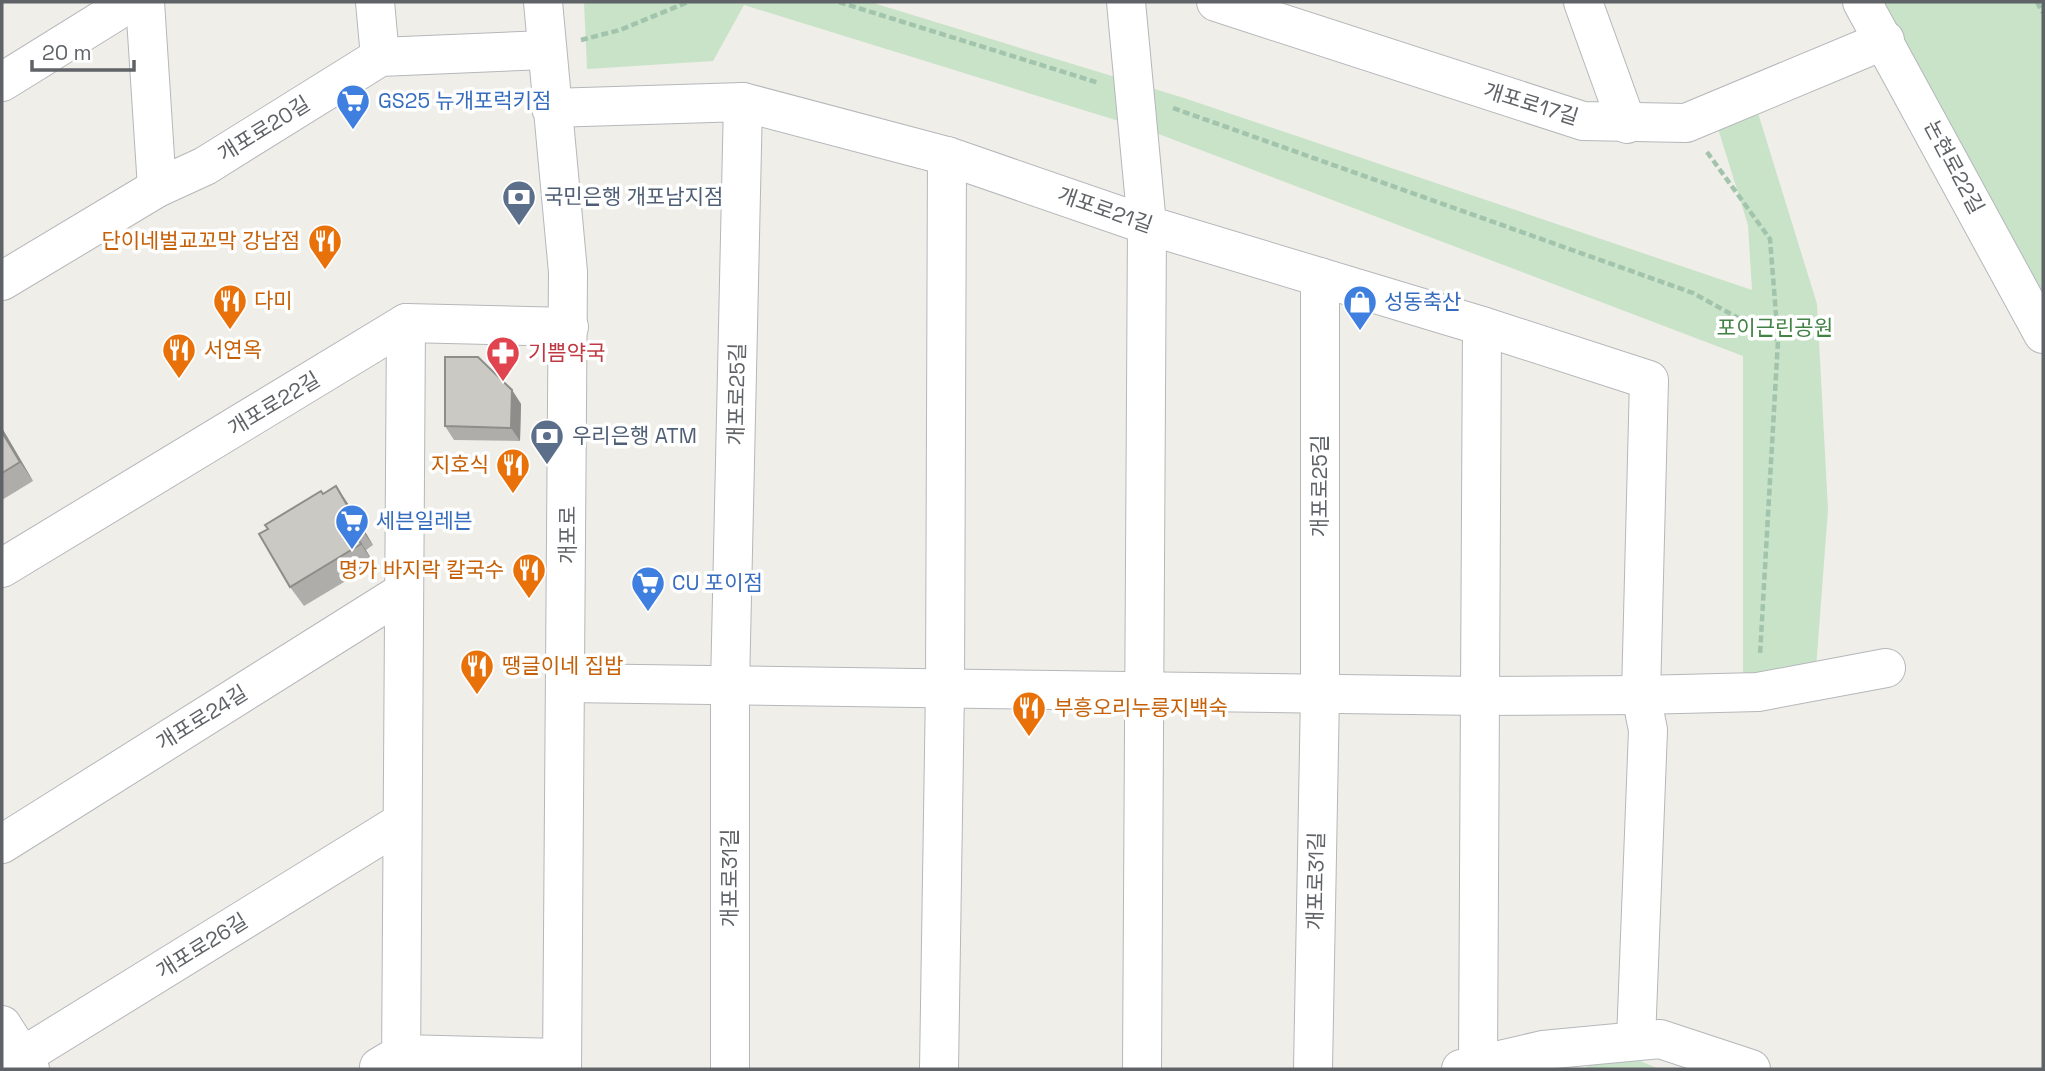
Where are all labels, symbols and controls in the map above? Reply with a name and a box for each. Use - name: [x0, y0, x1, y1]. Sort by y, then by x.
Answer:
- scale bar: [32, 28, 133, 72]
- text: 20 m: [42, 39, 92, 66]
- street label: 개포로17길: [1480, 76, 1582, 131]
- supermarket icon: GS25 뉴개포럭키점: [334, 82, 372, 131]
- place label: GS25 뉴개포럭키점: [378, 87, 551, 114]
- street label: 개포로20길: [213, 90, 315, 167]
- street label: 논현로22길: [1918, 115, 1990, 218]
- bank icon: 국민은행 개포남지점: [500, 178, 538, 227]
- street label: 개포로21길: [1054, 181, 1156, 238]
- place label: 국민은행 개포남지점: [544, 183, 723, 210]
- restaurant icon: 단이네벌교꼬막 강남점: [306, 222, 344, 271]
- place label: 단이네벌교꼬막 강남점: [101, 227, 300, 254]
- restaurant icon: 다미: [211, 282, 249, 331]
- shop icon: 성동축산: [1341, 283, 1379, 332]
- place label: 다미: [254, 287, 293, 314]
- place label: 성동축산: [1384, 288, 1461, 315]
- park label: 포이근린공원: [1717, 314, 1833, 341]
- restaurant icon: 서연옥: [160, 331, 198, 380]
- pharmacy icon: 기쁨약국: [484, 334, 522, 383]
- place label: 서연옥: [204, 336, 262, 363]
- place label: 기쁨약국: [528, 339, 605, 366]
- street label: 개포로25길: [722, 342, 751, 445]
- street label: 개포로22길: [223, 366, 325, 442]
- bank icon: 우리은행 ATM: [528, 417, 566, 466]
- place label: 우리은행 ATM: [572, 422, 697, 449]
- street label: 개포로25길: [1306, 435, 1333, 537]
- restaurant icon: 지호식: [494, 446, 532, 495]
- place label: 지호식: [431, 451, 489, 478]
- supermarket icon: 세븐일레븐: [333, 502, 371, 551]
- street label: 개포로: [554, 506, 581, 564]
- place label: 세븐일레븐: [376, 507, 473, 534]
- restaurant icon: 명가 바지락 칼국수: [510, 551, 548, 600]
- place label: 명가 바지락 칼국수: [339, 556, 504, 583]
- supermarket icon: CU 포이점: [629, 564, 667, 613]
- place label: CU 포이점: [672, 569, 763, 596]
- restaurant icon: 땡글이네 집밥: [458, 647, 496, 696]
- place label: 땡글이네 집밥: [502, 652, 623, 679]
- street label: 개포로24길: [151, 679, 252, 756]
- restaurant icon: 부흥오리누룽지백숙: [1010, 689, 1048, 738]
- place label: 부흥오리누룽지백숙: [1054, 694, 1228, 721]
- street label: 개포로31길: [716, 829, 743, 927]
- street label: 개포로31길: [1301, 832, 1330, 930]
- street label: 개포로26길: [151, 907, 252, 984]

